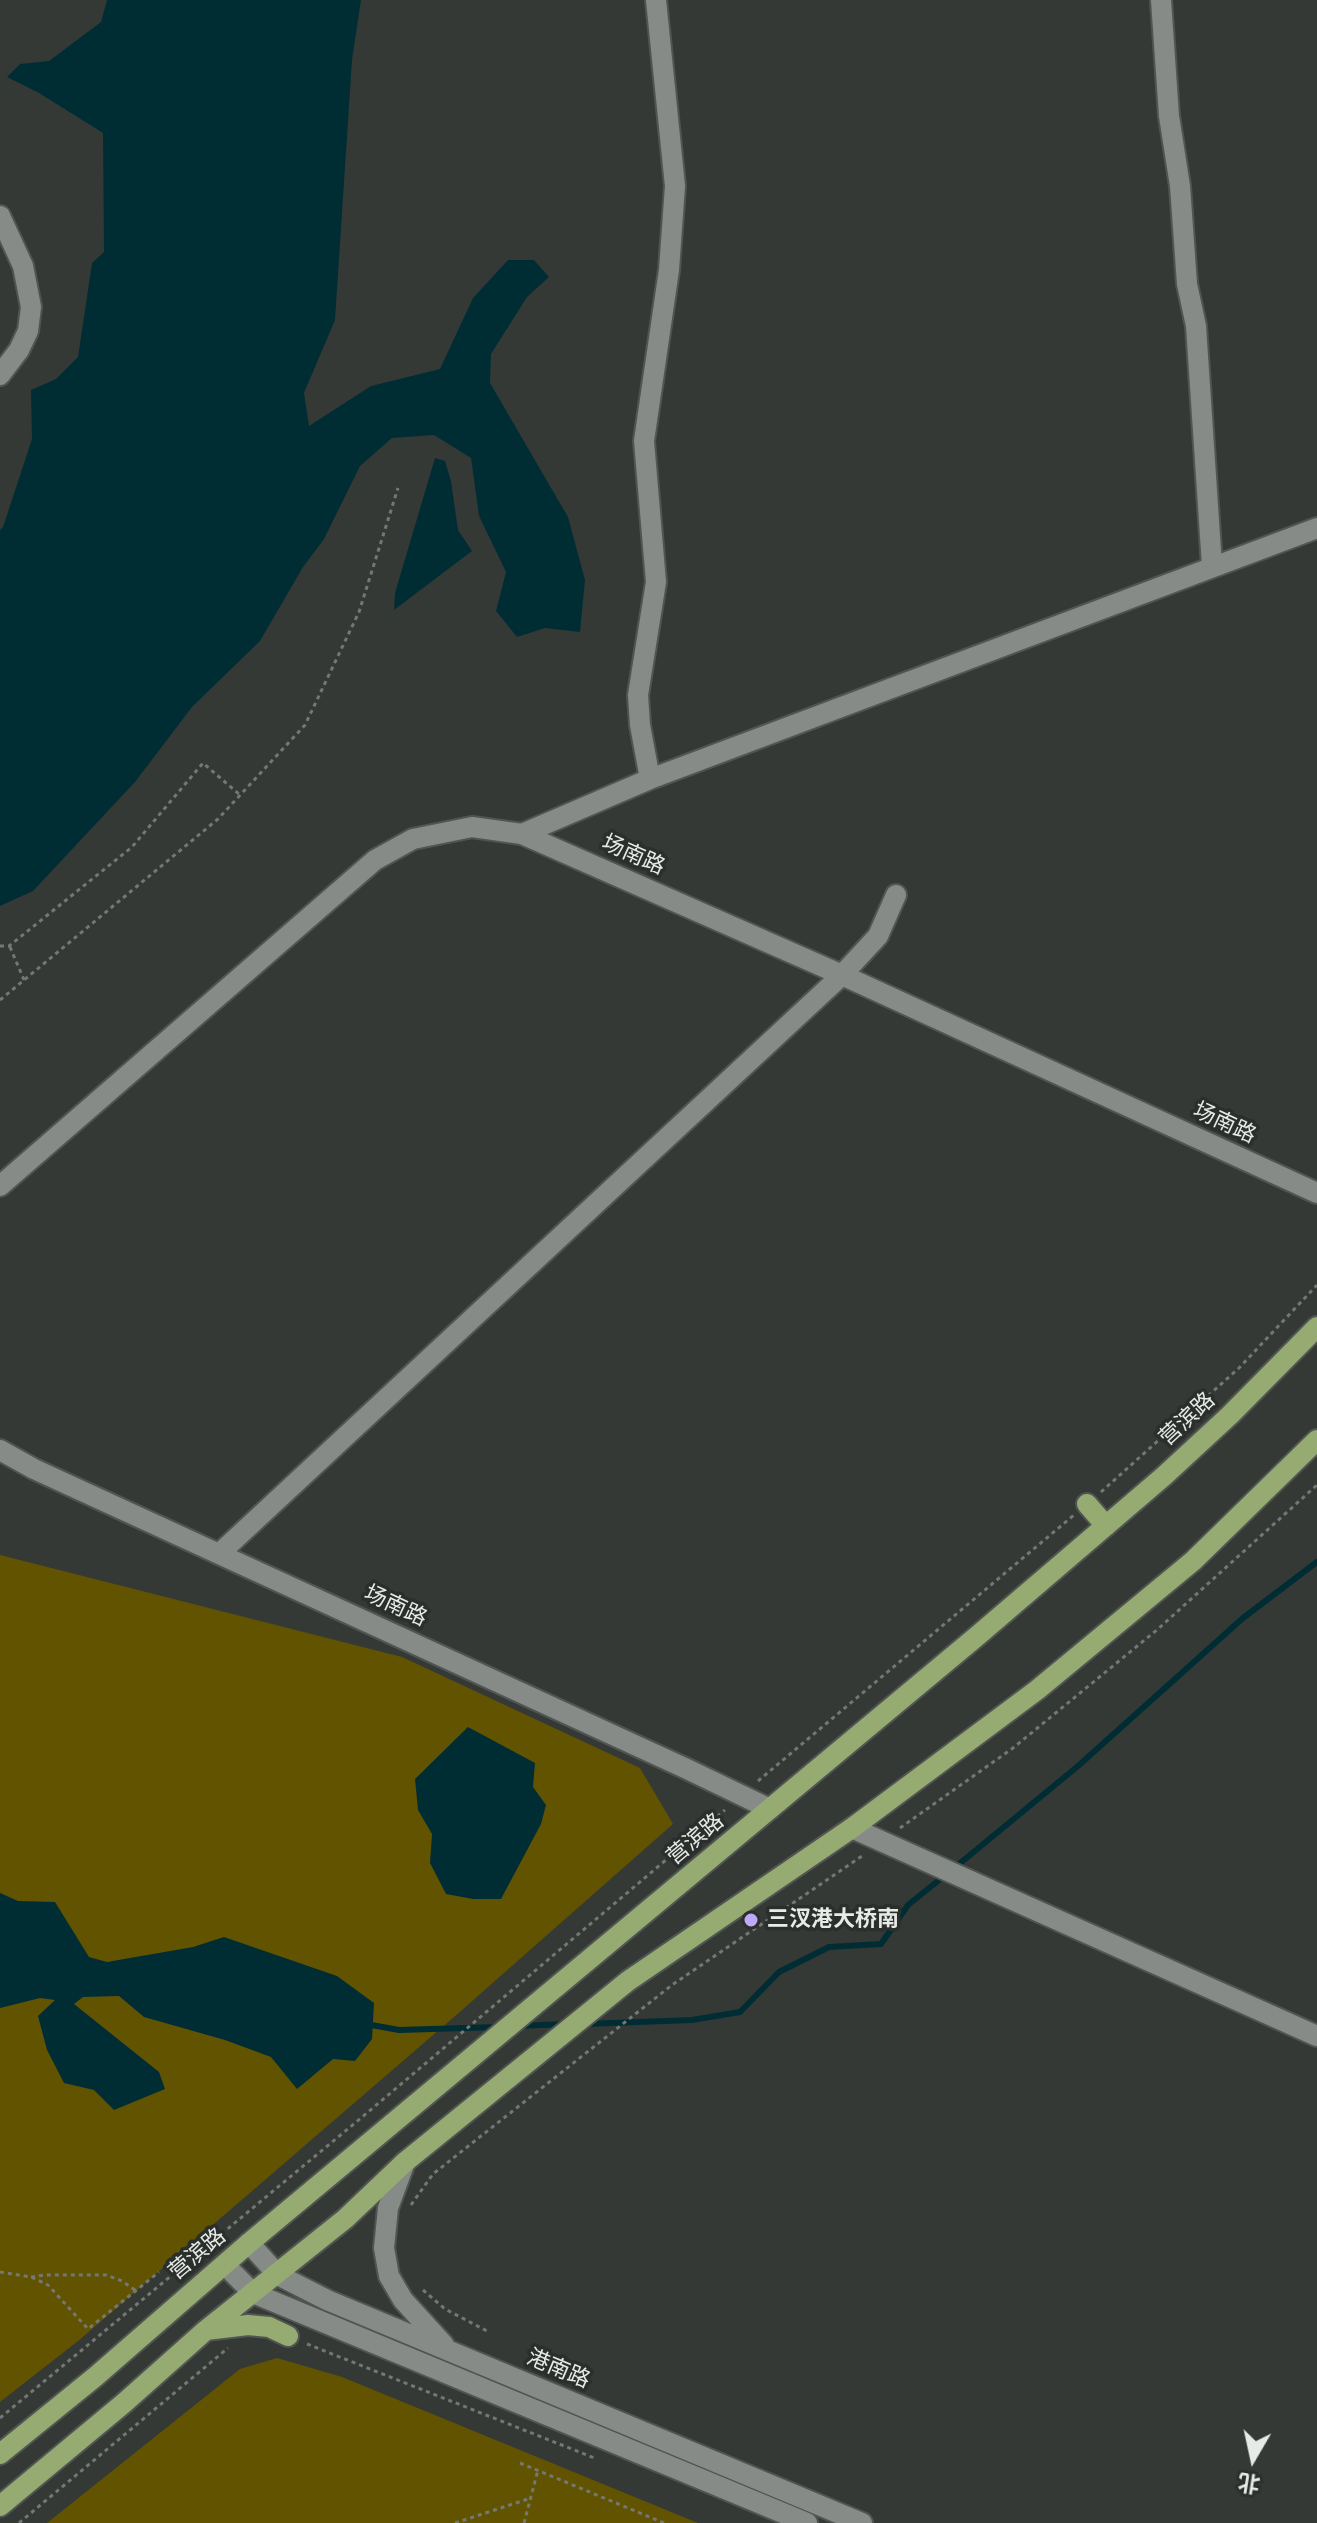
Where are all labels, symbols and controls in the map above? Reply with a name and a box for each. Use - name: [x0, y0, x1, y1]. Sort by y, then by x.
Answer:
- street label: 场南路: [597, 831, 669, 881]
- street label: 场南路: [1189, 1098, 1259, 1150]
- street label: 营滨路: [1155, 1388, 1221, 1452]
- street label: 场南路: [360, 1581, 430, 1633]
- street label: 营滨路: [662, 1809, 730, 1871]
- place label: 三汊港大桥南: [767, 1907, 899, 1933]
- marker: 三汊港大桥南: [742, 1911, 760, 1929]
- street label: 营滨路: [164, 2224, 232, 2286]
- street label: 港南路: [522, 2345, 594, 2395]
- north arrow: [1213, 2419, 1293, 2499]
- text: 北: [1236, 2469, 1262, 2497]

